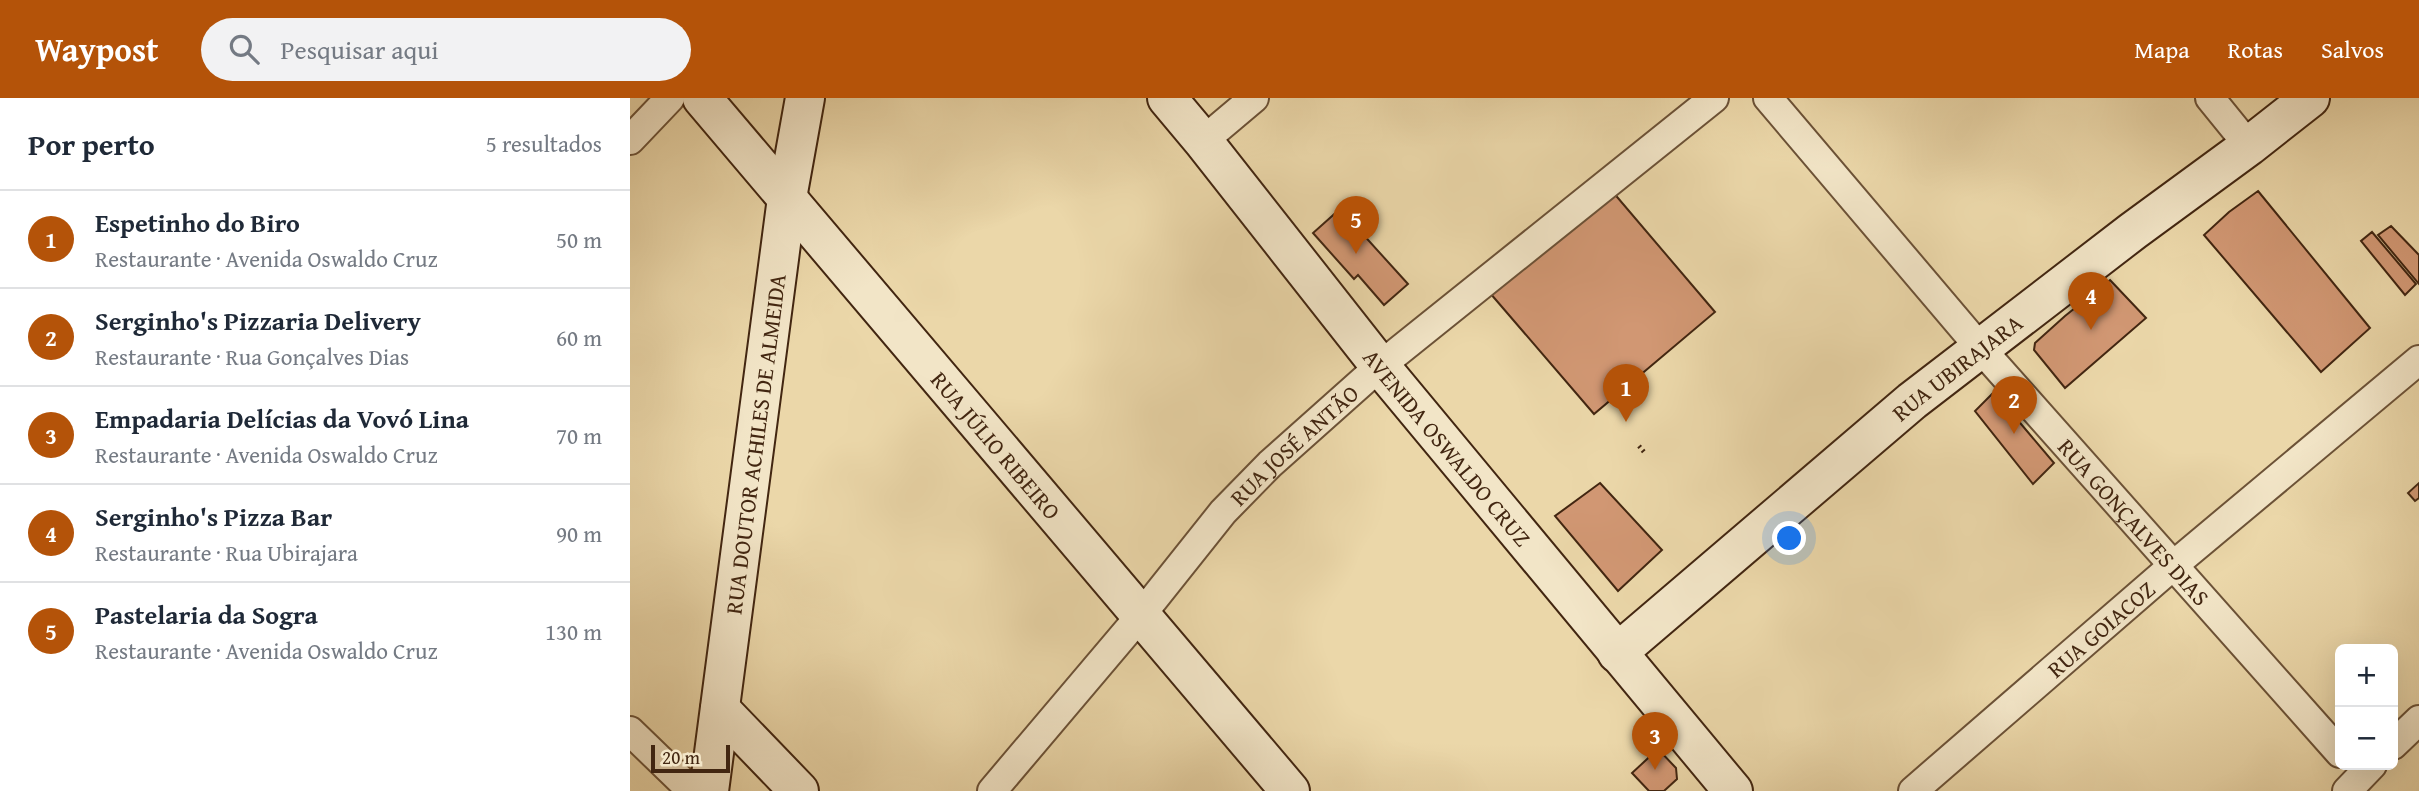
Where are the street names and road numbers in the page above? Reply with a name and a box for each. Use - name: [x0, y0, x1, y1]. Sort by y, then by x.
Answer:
- street label: RUA DOUTOR ACHILES DE ALMEIDA: [716, 272, 793, 616]
- street label: RUA UBIRAJARA: [1884, 306, 2029, 428]
- street label: AVENIDA OSWALDO CRUZ: [1356, 342, 1539, 553]
- street label: RUA JÚLIO RIBEIRO: [924, 364, 1069, 526]
- street label: RUA JOSÉ ANTÃO: [1222, 376, 1366, 513]
- street label: RUA GONÇALVES DIAS: [2051, 431, 2218, 612]
- street label: RUA GOIACOZ: [2039, 573, 2162, 685]

